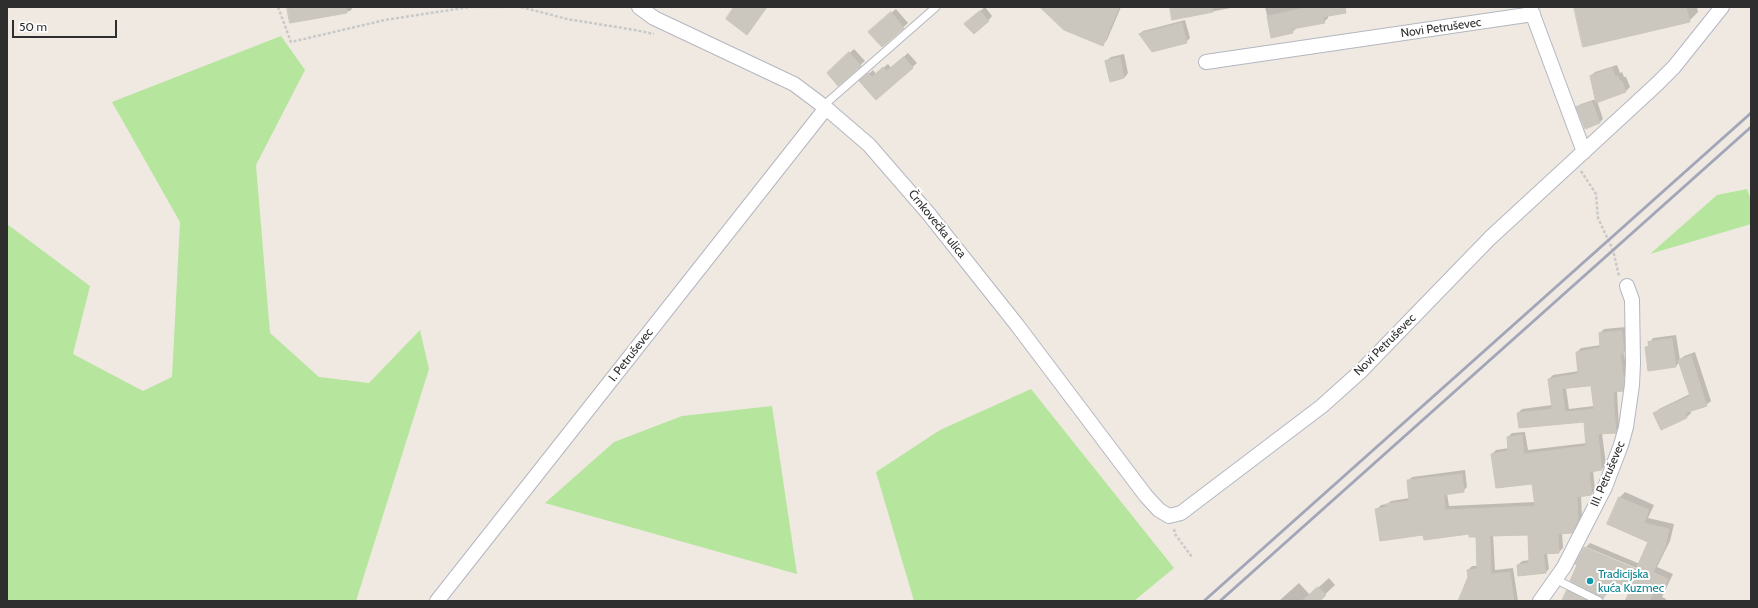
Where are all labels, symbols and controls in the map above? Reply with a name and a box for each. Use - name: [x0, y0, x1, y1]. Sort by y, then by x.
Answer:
- scale bar: [14, 12, 119, 38]
- street label: Novi Petruševec: [1400, 15, 1482, 41]
- text: 50 m: [19, 19, 47, 34]
- street label: Črnkovečka ulica: [905, 187, 969, 261]
- street label: Novi Petruševec: [1351, 311, 1419, 379]
- street label: I. Petruševec: [606, 325, 656, 385]
- street label: III. Petruševec: [1588, 439, 1628, 509]
- place label: Tradicijska kuća Kuzmec: [1598, 567, 1664, 595]
- marker: Tradicijska kuća Kuzmec: [1585, 576, 1595, 586]

